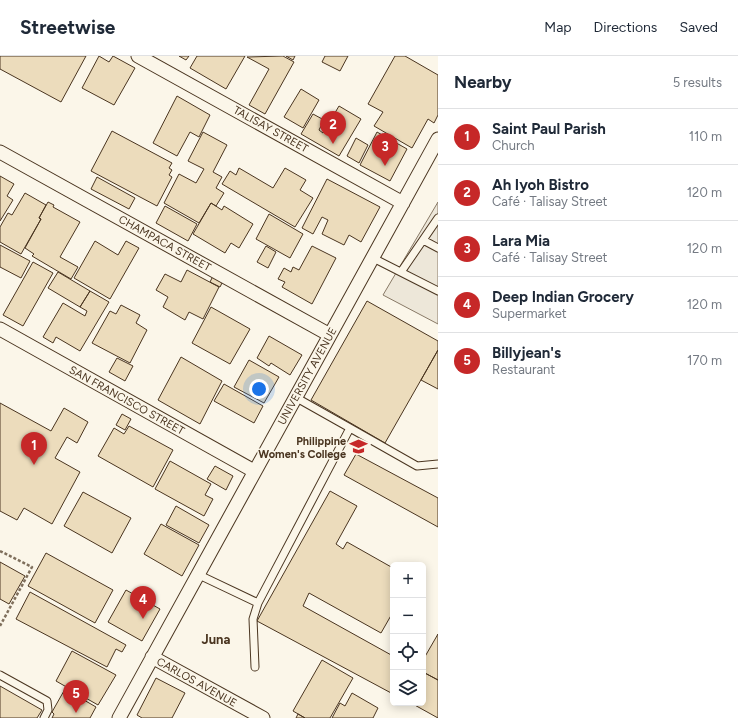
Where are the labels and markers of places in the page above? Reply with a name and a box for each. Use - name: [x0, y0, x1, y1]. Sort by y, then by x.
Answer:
- pin: 2: [320, 111, 346, 144]
- pin: 3: [372, 133, 398, 166]
- pin: 1: [21, 432, 47, 465]
- place label: Philippine Women's College: [258, 435, 346, 461]
- school or university icon: Philippine Women's College: [349, 437, 369, 457]
- pin: 4: [130, 586, 156, 619]
- pin: 5: [63, 680, 89, 713]

